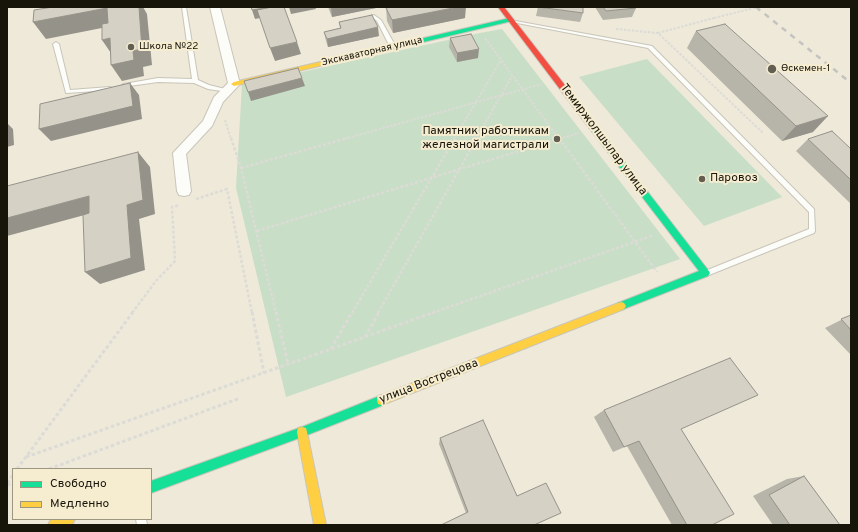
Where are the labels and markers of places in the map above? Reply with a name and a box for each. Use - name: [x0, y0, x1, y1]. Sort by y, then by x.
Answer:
- place label: Школа №22: [139, 41, 198, 53]
- marker: Школа №22: [126, 42, 136, 52]
- marker: Өскемен-1: [766, 63, 778, 75]
- place label: Өскемен-1: [781, 63, 830, 75]
- place label: Памятник работникам железной магистрали: [422, 125, 549, 153]
- marker: Памятник работникам железной магистрали: [552, 134, 562, 144]
- place label: Паровоз: [710, 172, 758, 186]
- marker: Паровоз: [697, 174, 707, 184]

